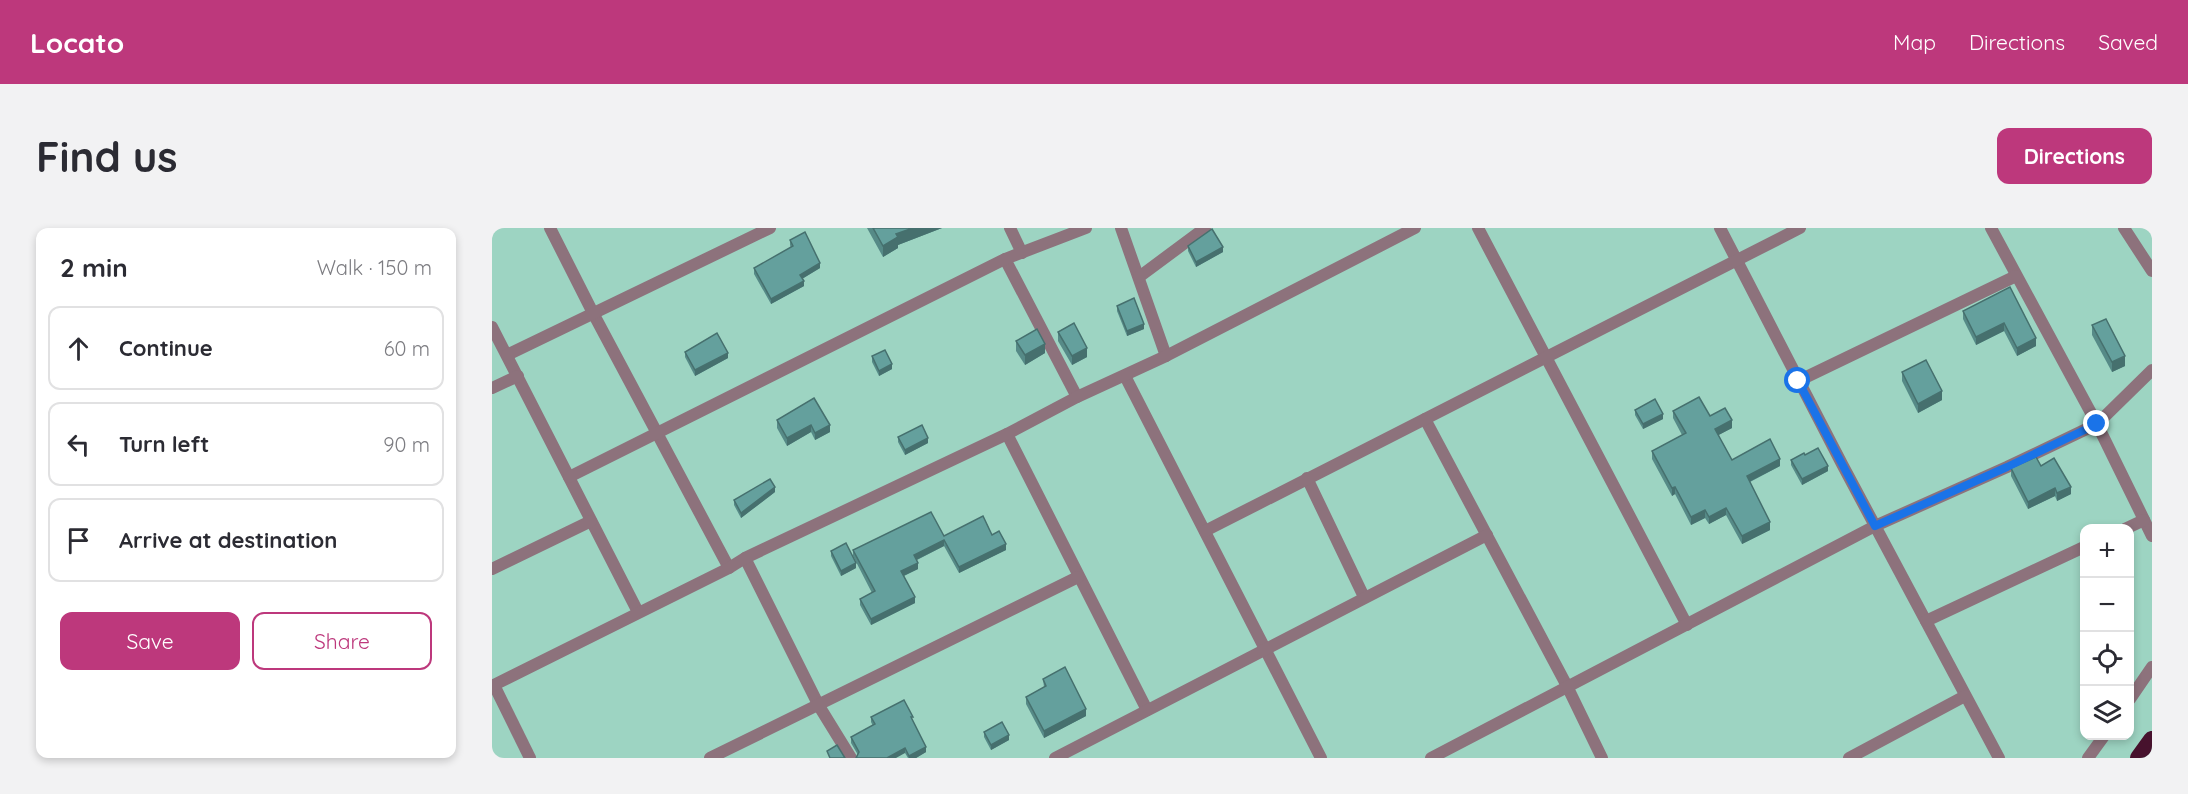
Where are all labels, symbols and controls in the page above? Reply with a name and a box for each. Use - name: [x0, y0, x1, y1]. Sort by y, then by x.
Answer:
- text: Locato: [30, 25, 124, 60]
- text: Map: [1893, 29, 1936, 55]
- text: Directions: [1969, 29, 2065, 55]
- text: Saved: [2098, 29, 2158, 55]
- button: Directions: [1997, 128, 2152, 184]
- text: Find us: [36, 130, 178, 183]
- text: 2 min: [60, 251, 128, 284]
- text: Walk · 150 m: [317, 255, 432, 280]
- icon: ahead: [62, 332, 95, 365]
- text: Continue: [119, 334, 213, 362]
- text: 60 m: [384, 336, 430, 361]
- route start: [1784, 367, 1810, 393]
- route end: [2083, 410, 2109, 436]
- icon: left: [62, 428, 95, 461]
- text: Turn left: [119, 430, 209, 458]
- text: 90 m: [383, 432, 430, 457]
- icon: arrive: [62, 524, 95, 557]
- map controls: [2080, 524, 2134, 740]
- button: +: [2080, 524, 2134, 578]
- text: Arrive at destination: [119, 526, 337, 554]
- button: −: [2080, 578, 2134, 632]
- button: Save: [60, 612, 240, 670]
- button: Share: [252, 612, 432, 670]
- button: locate: [2080, 632, 2134, 686]
- button: layers: [2080, 686, 2134, 740]

